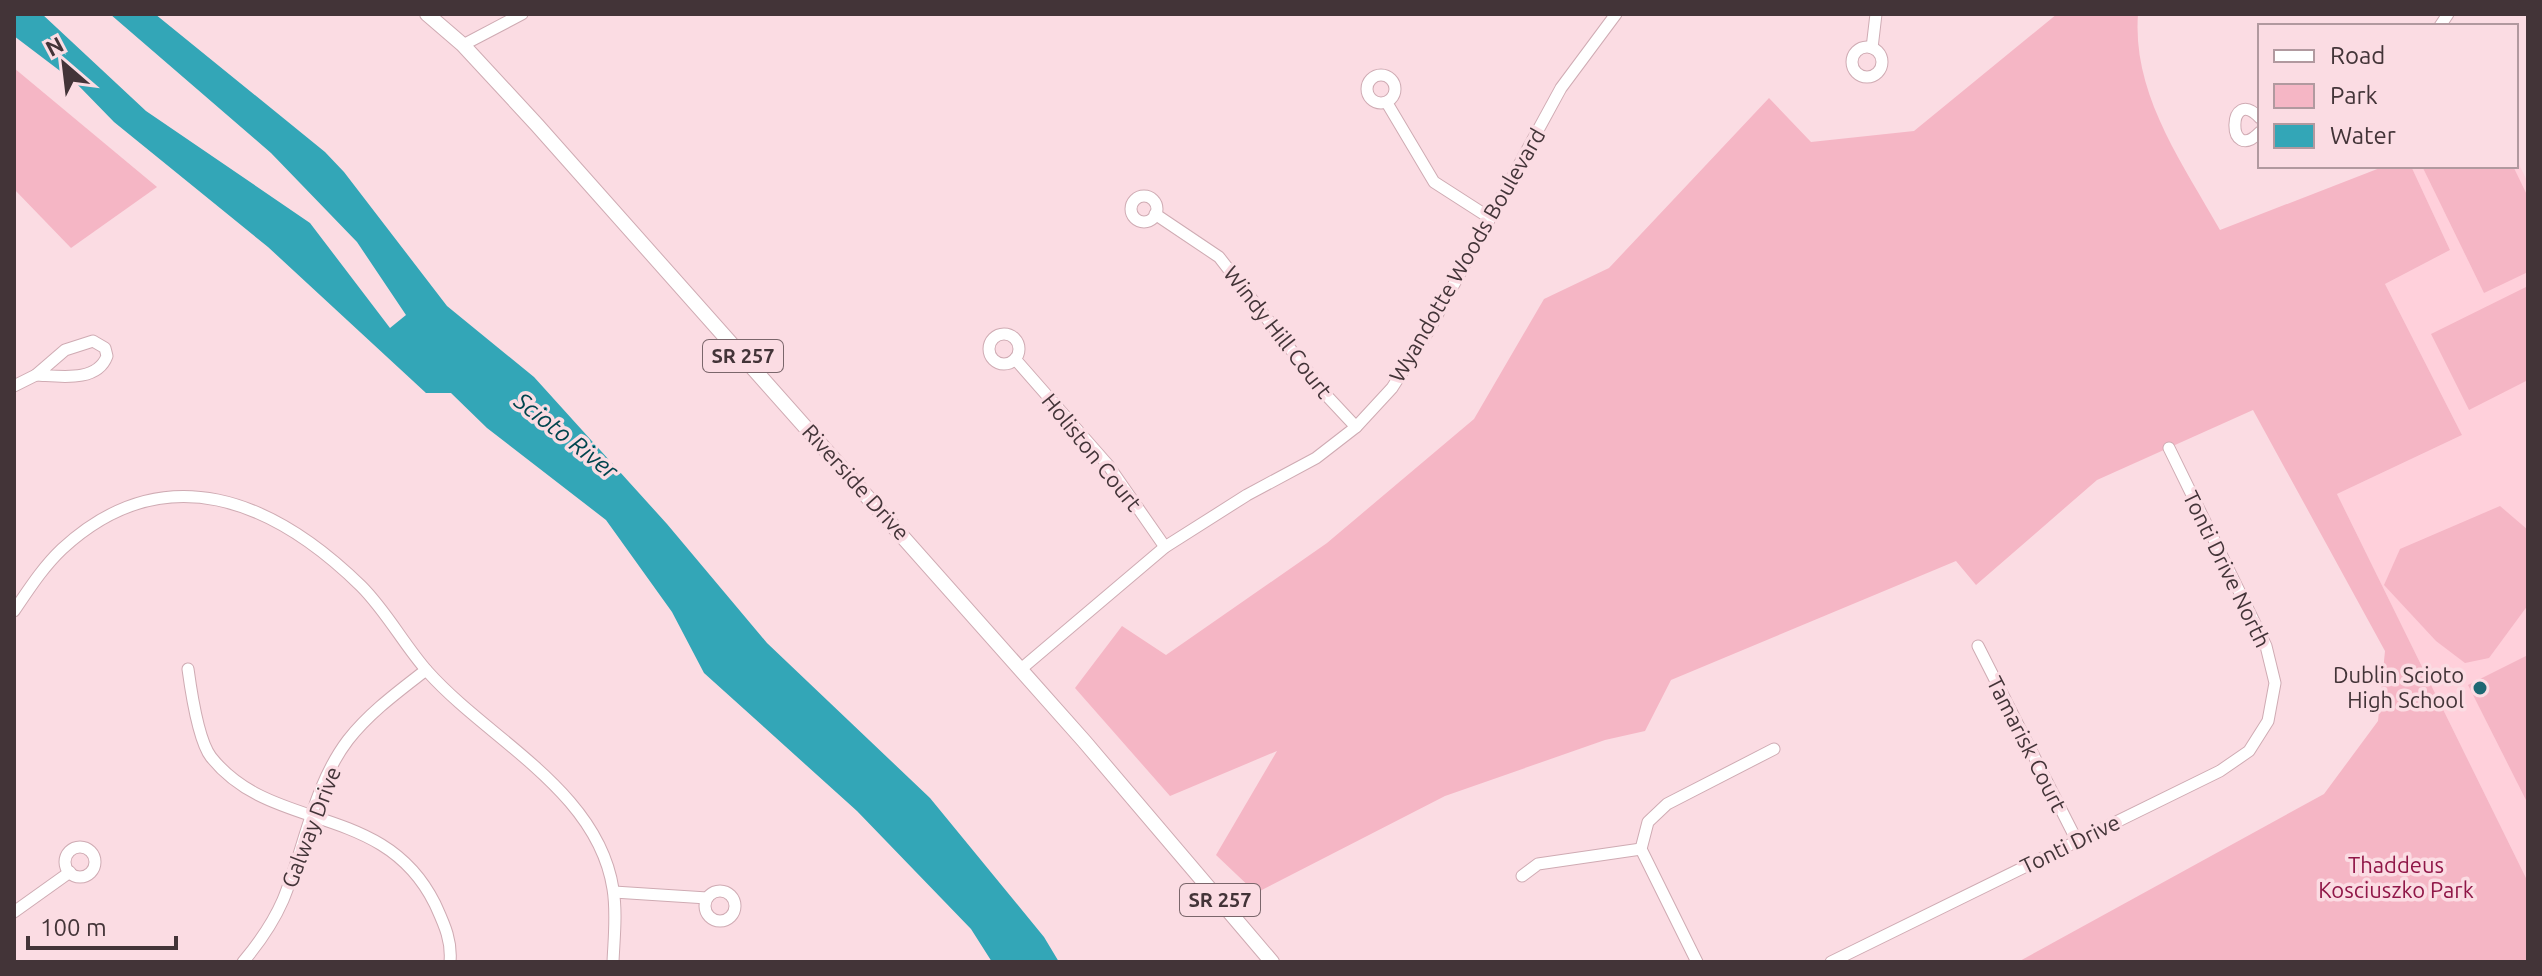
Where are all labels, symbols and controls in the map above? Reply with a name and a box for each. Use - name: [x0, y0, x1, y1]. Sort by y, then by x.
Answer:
- north arrow: [24, 24, 104, 104]
- legend: [2258, 24, 2518, 168]
- text: N: [41, 31, 67, 61]
- text: Road: [2330, 42, 2385, 69]
- text: Park: [2330, 82, 2378, 109]
- text: Water: [2330, 122, 2396, 149]
- street label: Wyandotte Woods Boulevard: [1384, 123, 1550, 386]
- street label: Windy Hill Court: [1219, 261, 1338, 403]
- road number: SR 257: [703, 340, 783, 372]
- water label: Scioto River: [509, 386, 624, 485]
- street label: Holiston Court: [1037, 388, 1148, 516]
- street label: Riverside Drive: [798, 419, 915, 545]
- street label: Tonti Drive North: [2179, 487, 2276, 651]
- place label: Dublin Scioto High School: [2333, 662, 2464, 712]
- street label: Tamarisk Court: [1983, 672, 2072, 816]
- marker: Dublin Scioto High School: [2471, 679, 2489, 697]
- street label: Galway Drive: [276, 763, 345, 891]
- street label: Tonti Drive: [2016, 809, 2124, 878]
- park label: Thaddeus Kosciuszko Park: [2318, 852, 2474, 902]
- road number: SR 257: [1180, 884, 1260, 916]
- scale bar: [28, 900, 176, 950]
- text: 100 m: [40, 914, 107, 941]

